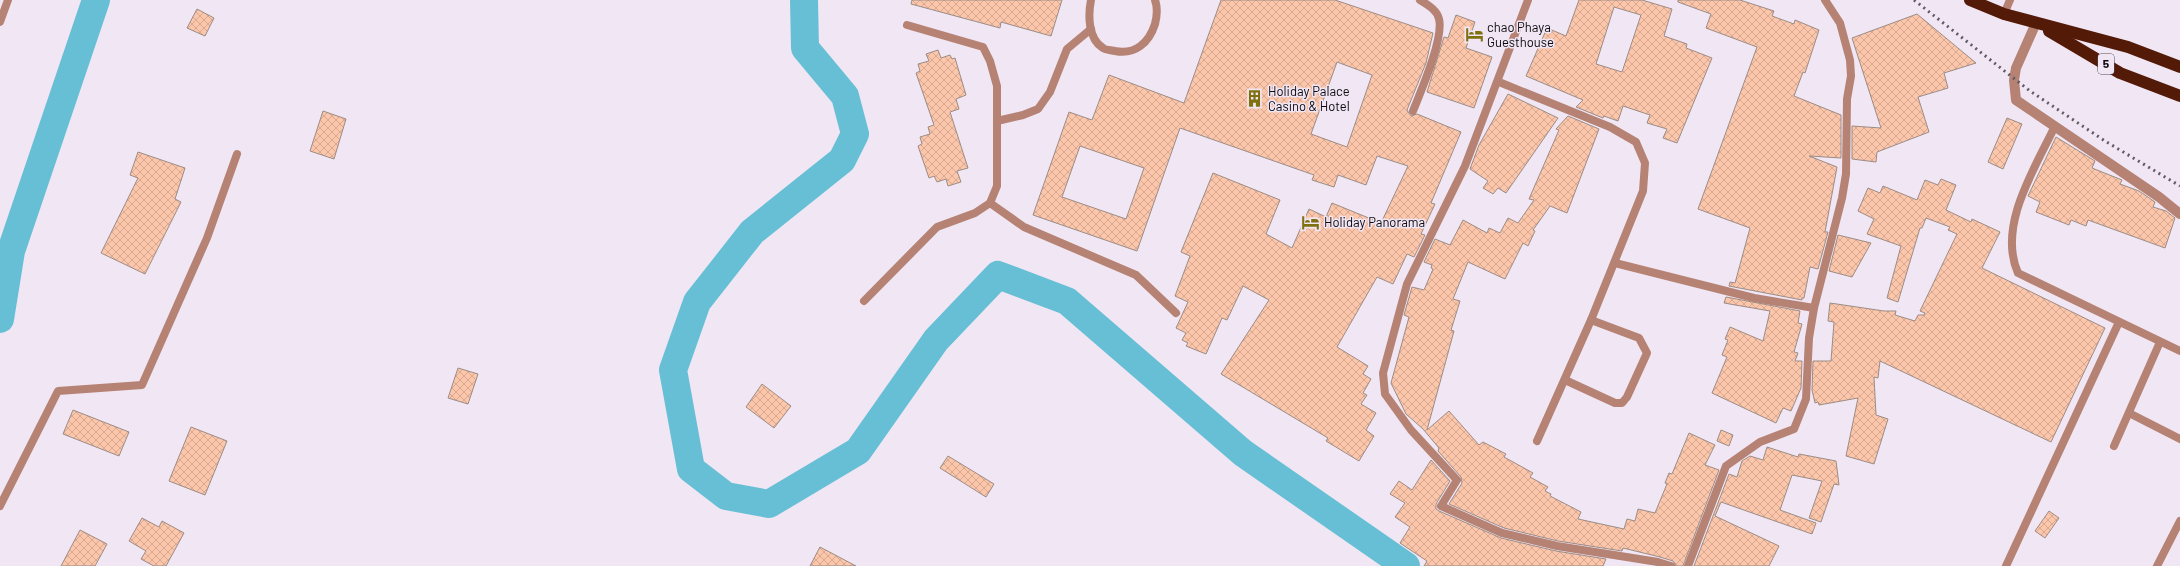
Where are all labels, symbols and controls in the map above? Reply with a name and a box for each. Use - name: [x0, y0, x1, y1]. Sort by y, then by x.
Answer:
- place label: chao Phaya Guesthouse: [1487, 19, 1554, 50]
- hotel icon: chao Phaya Guesthouse: [1464, 24, 1484, 44]
- road number: 5: [2098, 54, 2114, 74]
- place label: Holiday Palace Casino & Hotel: [1268, 83, 1350, 114]
- building icon: Holiday Palace Casino & Hotel: [1245, 88, 1265, 108]
- hotel icon: Holiday Panorama: [1301, 212, 1321, 232]
- place label: Holiday Panorama: [1324, 214, 1425, 230]

